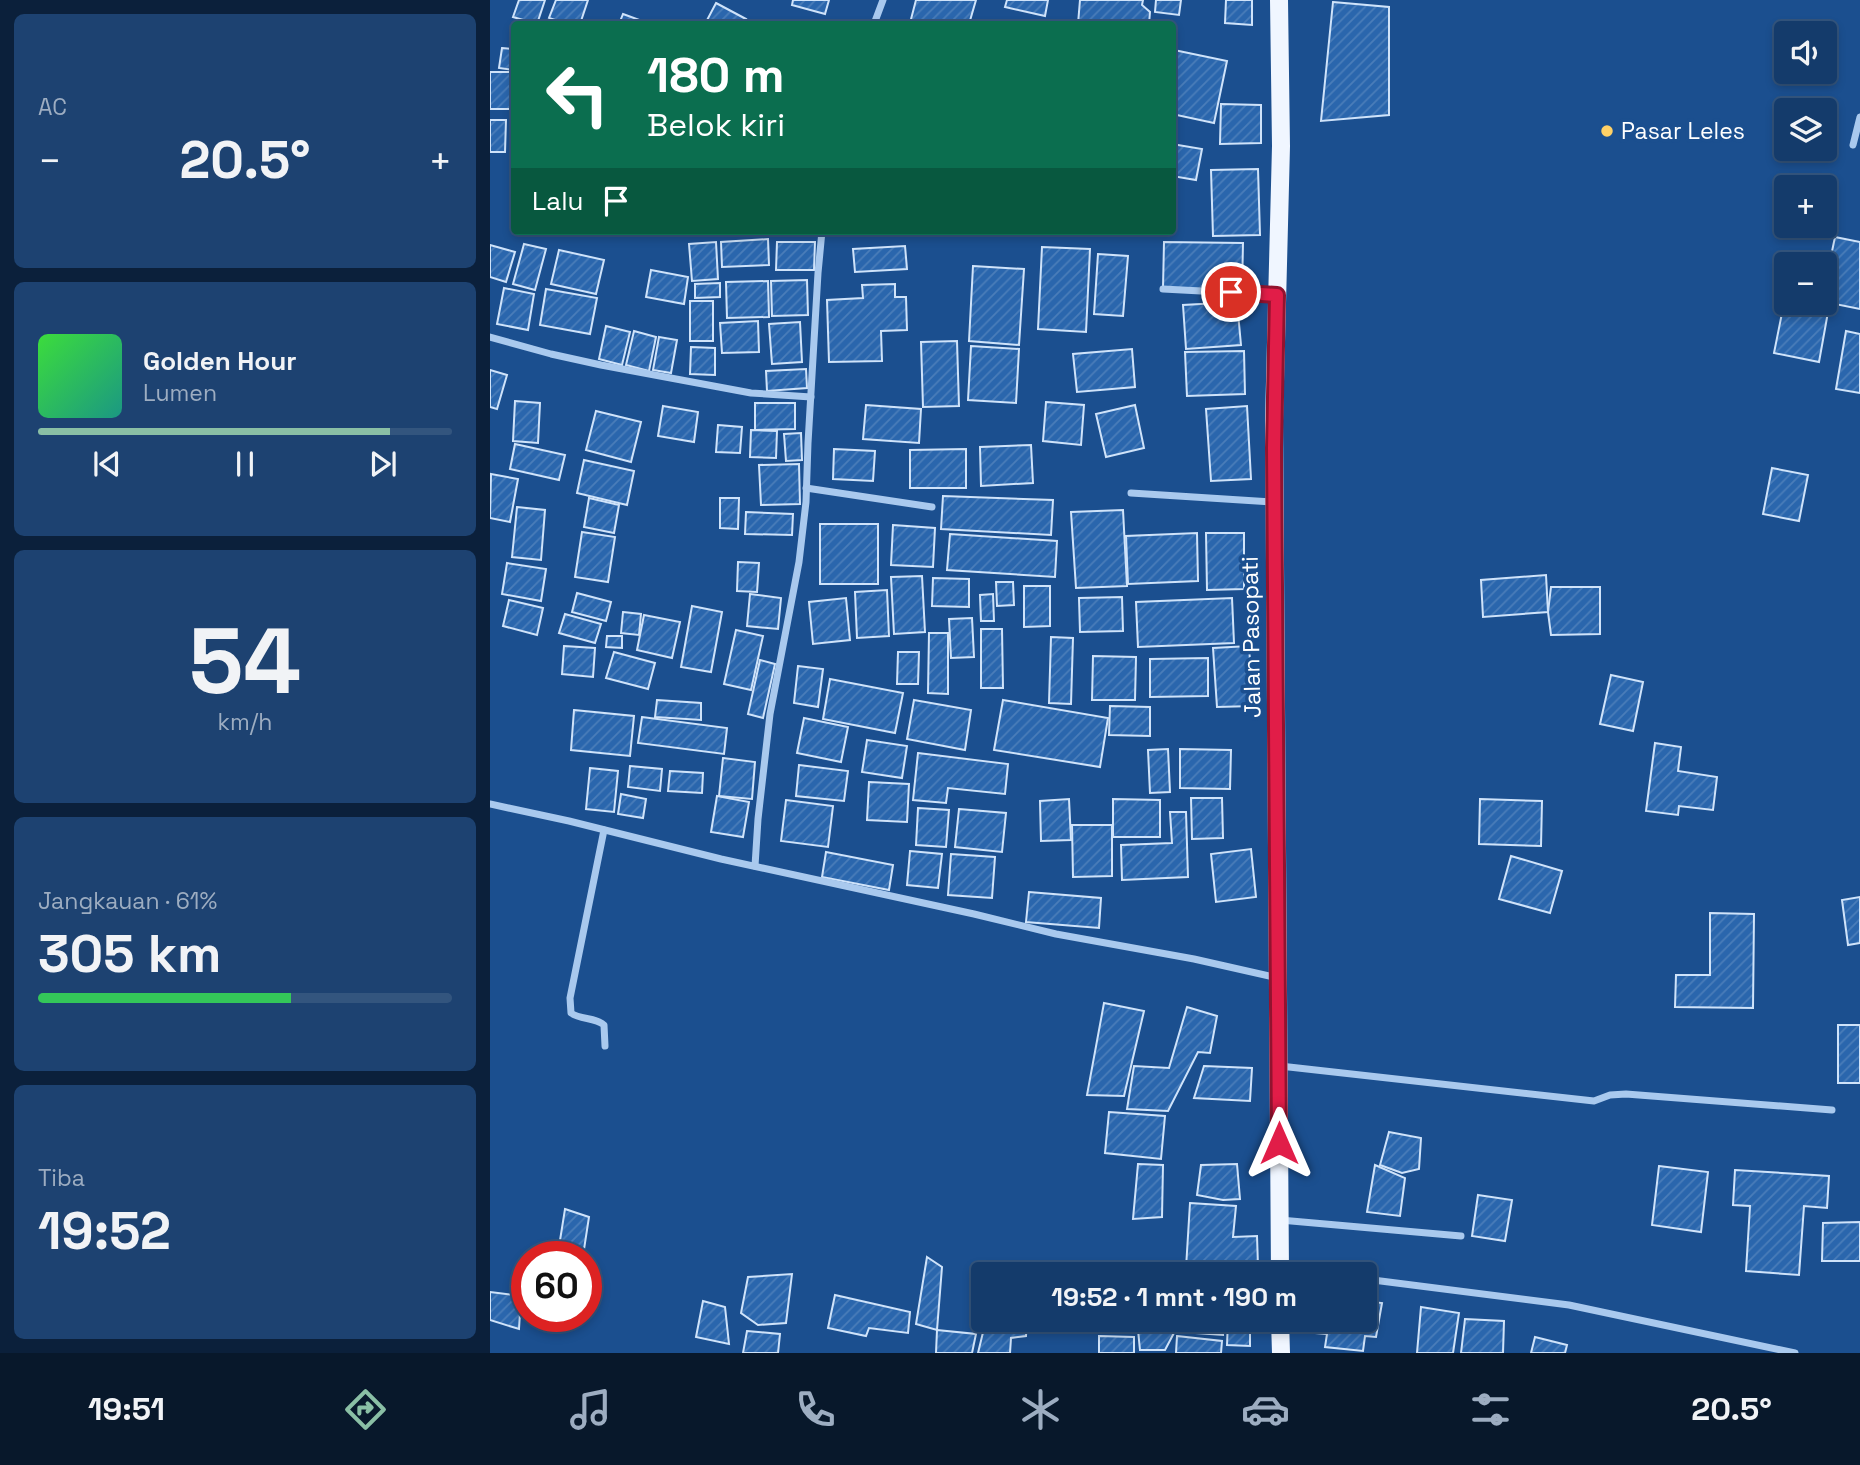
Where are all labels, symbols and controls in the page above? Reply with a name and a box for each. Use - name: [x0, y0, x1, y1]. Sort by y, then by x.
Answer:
- map controls: [1774, 21, 1837, 315]
- button: sound: [1774, 21, 1837, 84]
- text: 180 m: [647, 44, 785, 106]
- icon: left: [532, 49, 623, 140]
- text: AC: [38, 92, 67, 122]
- button: layers: [1774, 98, 1837, 161]
- text: Belok kiri: [647, 105, 785, 145]
- place label: Pasar Leles: [1621, 116, 1745, 146]
- marker: Pasar Leles: [1599, 123, 1615, 139]
- text: 20.5°: [179, 127, 311, 193]
- text: −: [38, 137, 62, 185]
- text: +: [428, 137, 452, 185]
- button: +: [1774, 175, 1837, 238]
- icon: arrive: [597, 182, 635, 220]
- text: Lalu: [532, 184, 583, 218]
- button: −: [1774, 252, 1837, 315]
- pin: [1201, 262, 1261, 322]
- icon: arrive: [1212, 273, 1250, 311]
- text: Golden Hour: [143, 344, 297, 378]
- text: Lumen: [143, 378, 217, 408]
- icon: previous: [88, 445, 126, 483]
- icon: pause: [226, 445, 264, 483]
- icon: next: [364, 445, 402, 483]
- street label: Jalan Pasopati: [1235, 556, 1267, 718]
- text: 54: [189, 603, 301, 720]
- text: km/h: [218, 707, 272, 737]
- text: Jangkauan · 61%: [38, 886, 217, 916]
- text: 305 km: [38, 921, 221, 987]
- position arrow: [1242, 1106, 1316, 1180]
- text: Tiba: [38, 1163, 85, 1193]
- text: 19:52: [38, 1198, 171, 1264]
- speed limit sign: 60: [511, 1241, 602, 1332]
- text: 19:52 · 1 mnt · 190 m: [1051, 1280, 1297, 1314]
- icon: directions: [341, 1385, 390, 1434]
- icon: music: [566, 1385, 615, 1434]
- icon: phone: [791, 1385, 840, 1434]
- icon: climate: [1016, 1385, 1065, 1434]
- icon: car: [1241, 1385, 1290, 1434]
- icon: filters: [1466, 1385, 1515, 1434]
- text: 19:51: [88, 1389, 165, 1429]
- text: 20.5°: [1691, 1389, 1772, 1429]

